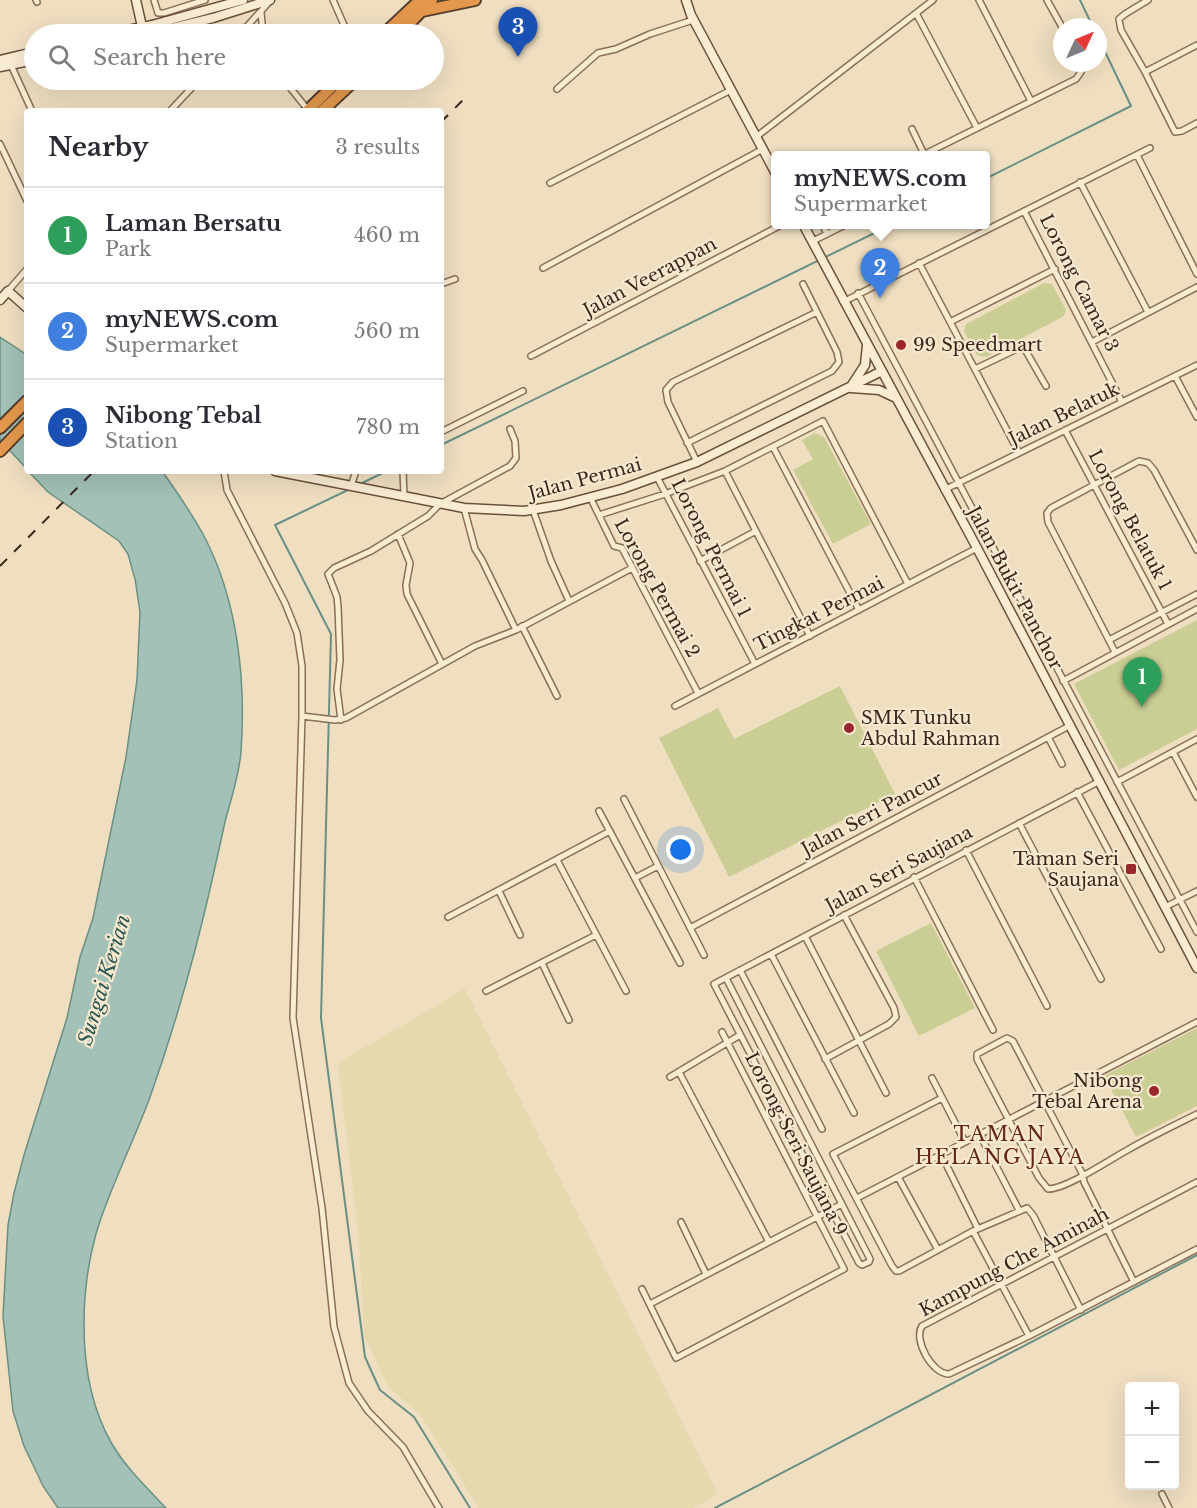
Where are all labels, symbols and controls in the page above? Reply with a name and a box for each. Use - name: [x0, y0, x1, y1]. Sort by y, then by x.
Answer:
- pin: 3: [498, 8, 538, 57]
- north arrow: [1053, 18, 1107, 72]
- search box: [24, 24, 444, 90]
- icon: search: [45, 41, 78, 74]
- text: Search here: [93, 44, 226, 71]
- text: Nearby: [48, 131, 149, 163]
- text: 3 results: [336, 135, 420, 159]
- popup: [771, 151, 990, 229]
- text: myNEWS.com: [794, 165, 967, 192]
- text: Supermarket: [794, 192, 928, 216]
- text: Laman Bersatu: [105, 210, 281, 237]
- street label: Lorong Camar 3: [1035, 211, 1123, 355]
- text: 1: [63, 223, 72, 247]
- text: 460 m: [354, 223, 420, 247]
- street label: Jalan Veerappan: [578, 233, 720, 322]
- text: Park: [105, 237, 151, 261]
- pin: 2: [860, 248, 900, 298]
- text: myNEWS.com: [105, 306, 278, 333]
- text: 2: [61, 319, 74, 343]
- text: 560 m: [354, 319, 420, 343]
- text: Supermarket: [105, 333, 239, 357]
- place label: 99 Speedmart: [913, 334, 1043, 356]
- marker: 99 Speedmart: [894, 338, 908, 352]
- street label: Jalan Belatuk: [1004, 378, 1123, 451]
- text: Nibong Tebal: [105, 402, 262, 429]
- text: 3: [61, 415, 74, 439]
- text: 780 m: [356, 415, 420, 439]
- text: Station: [105, 429, 178, 453]
- street label: Lorong Belatuk 1: [1084, 446, 1176, 594]
- street label: Jalan Permai: [524, 453, 644, 505]
- street label: Lorong Permai 1: [667, 475, 755, 621]
- street label: Jalan Bukit Panchor: [962, 501, 1068, 674]
- street label: Lorong Permai 2: [610, 515, 704, 661]
- street label: Tingkat Permai: [751, 572, 887, 656]
- pin: 1: [1122, 658, 1162, 707]
- place label: SMK Tunku Abdul Rahman: [860, 707, 1000, 750]
- marker: SMK Tunku Abdul Rahman: [842, 721, 856, 735]
- street label: Jalan Seri Pancur: [796, 767, 947, 861]
- street label: Jalan Seri Saujana: [820, 821, 976, 918]
- your location: [666, 835, 695, 864]
- place label: Taman Seri Saujana: [1013, 848, 1119, 891]
- marker: Taman Seri Saujana: [1124, 862, 1138, 876]
- water label: Sungai Kerian: [73, 912, 135, 1048]
- street label: Lorong Seri Saujana 9: [740, 1049, 852, 1239]
- place label: Nibong Tebal Arena: [1032, 1070, 1142, 1113]
- marker: Nibong Tebal Arena: [1147, 1084, 1161, 1098]
- district label: TAMAN HELANG JAYA: [915, 1122, 1085, 1169]
- street label: Kampung Che Aminah: [915, 1203, 1113, 1321]
- map controls: [1125, 1382, 1179, 1490]
- button: +: [1125, 1382, 1179, 1436]
- button: −: [1125, 1436, 1179, 1490]

